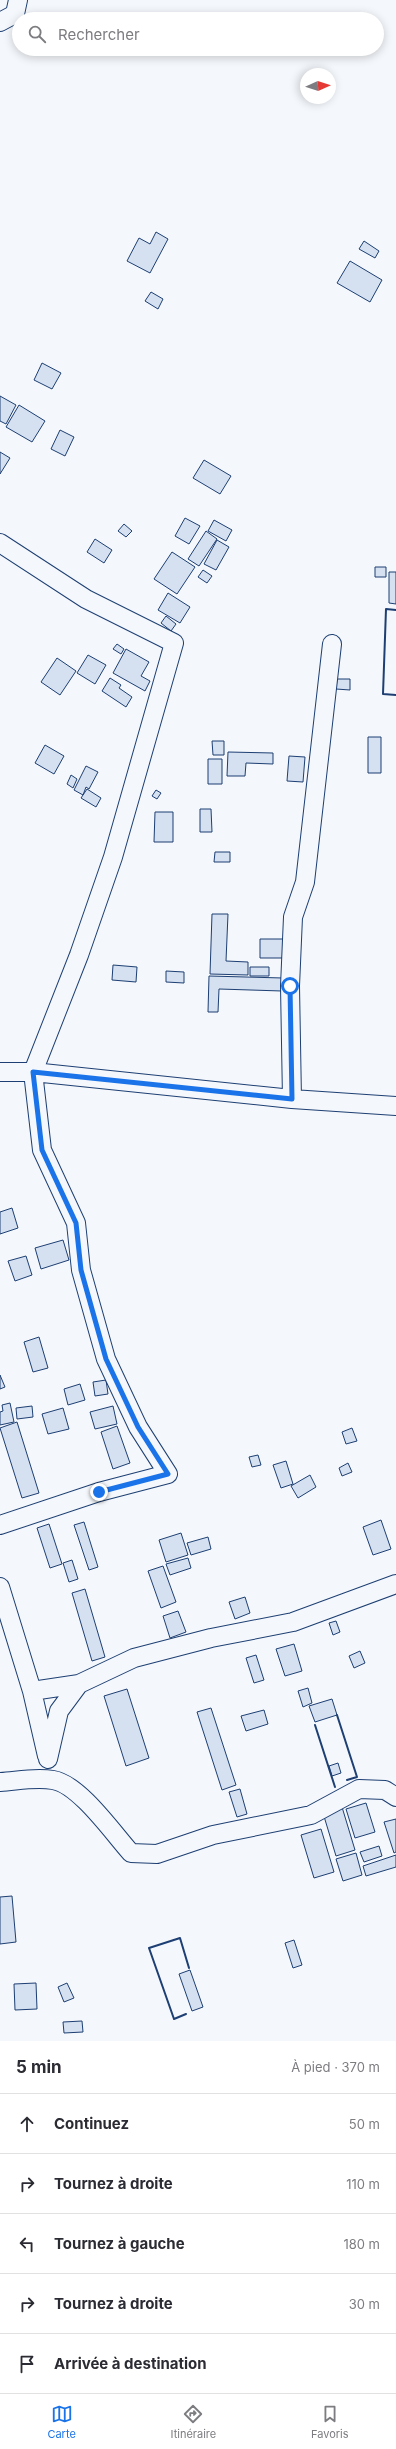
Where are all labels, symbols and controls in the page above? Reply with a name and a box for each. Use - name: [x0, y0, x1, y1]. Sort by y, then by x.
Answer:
- search box: [12, 12, 384, 56]
- icon: search: [26, 23, 48, 45]
- text: Rechercher: [58, 25, 140, 44]
- north arrow: [300, 68, 336, 104]
- route start: [281, 977, 299, 995]
- route end: [90, 1483, 108, 1501]
- text: 5 min: [16, 2057, 62, 2077]
- text: À pied · 370 m: [291, 2059, 380, 2075]
- icon: ahead: [16, 2113, 38, 2135]
- text: Continuez: [54, 2114, 129, 2133]
- text: 50 m: [349, 2116, 380, 2132]
- icon: right: [16, 2173, 38, 2195]
- text: Tournez à droite: [54, 2174, 173, 2193]
- text: 110 m: [346, 2176, 380, 2192]
- icon: left: [16, 2233, 38, 2255]
- text: Tournez à gauche: [54, 2234, 185, 2253]
- text: 180 m: [343, 2236, 380, 2252]
- icon: right: [16, 2293, 38, 2315]
- text: Tournez à droite: [54, 2294, 173, 2313]
- text: 30 m: [349, 2296, 380, 2312]
- icon: arrive: [16, 2353, 38, 2375]
- text: Arrivée à destination: [54, 2354, 207, 2373]
- tab: Carte: [47, 2403, 76, 2441]
- tab: Itinéraire: [171, 2403, 216, 2441]
- tab: Favoris: [311, 2403, 349, 2441]

